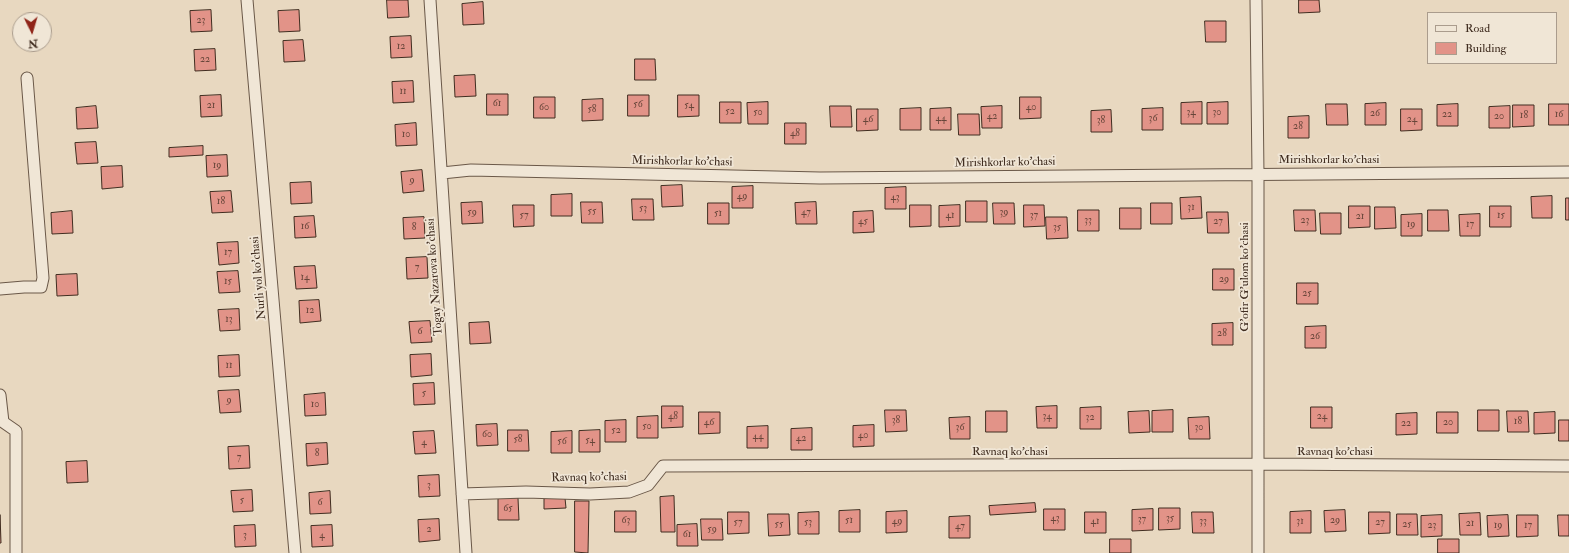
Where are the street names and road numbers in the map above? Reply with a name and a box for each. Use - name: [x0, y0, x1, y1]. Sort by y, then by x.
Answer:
- street label: Mirishkorlar ko'chasi: [1279, 153, 1379, 167]
- street label: Mirishkorlar ko'chasi: [631, 154, 733, 170]
- street label: Mirishkorlar ko'chasi: [954, 155, 1056, 171]
- street label: Togay Nazarova ko'chasi: [424, 218, 446, 336]
- street label: G'ofir G'ulom ko'chasi: [1238, 222, 1252, 332]
- street label: Nurli yol ko'chasi: [248, 236, 270, 320]
- street label: Ravnaq ko'chasi: [972, 445, 1048, 459]
- street label: Ravnaq ko'chasi: [1297, 445, 1373, 459]
- street label: Ravnaq ko'chasi: [551, 470, 627, 486]

